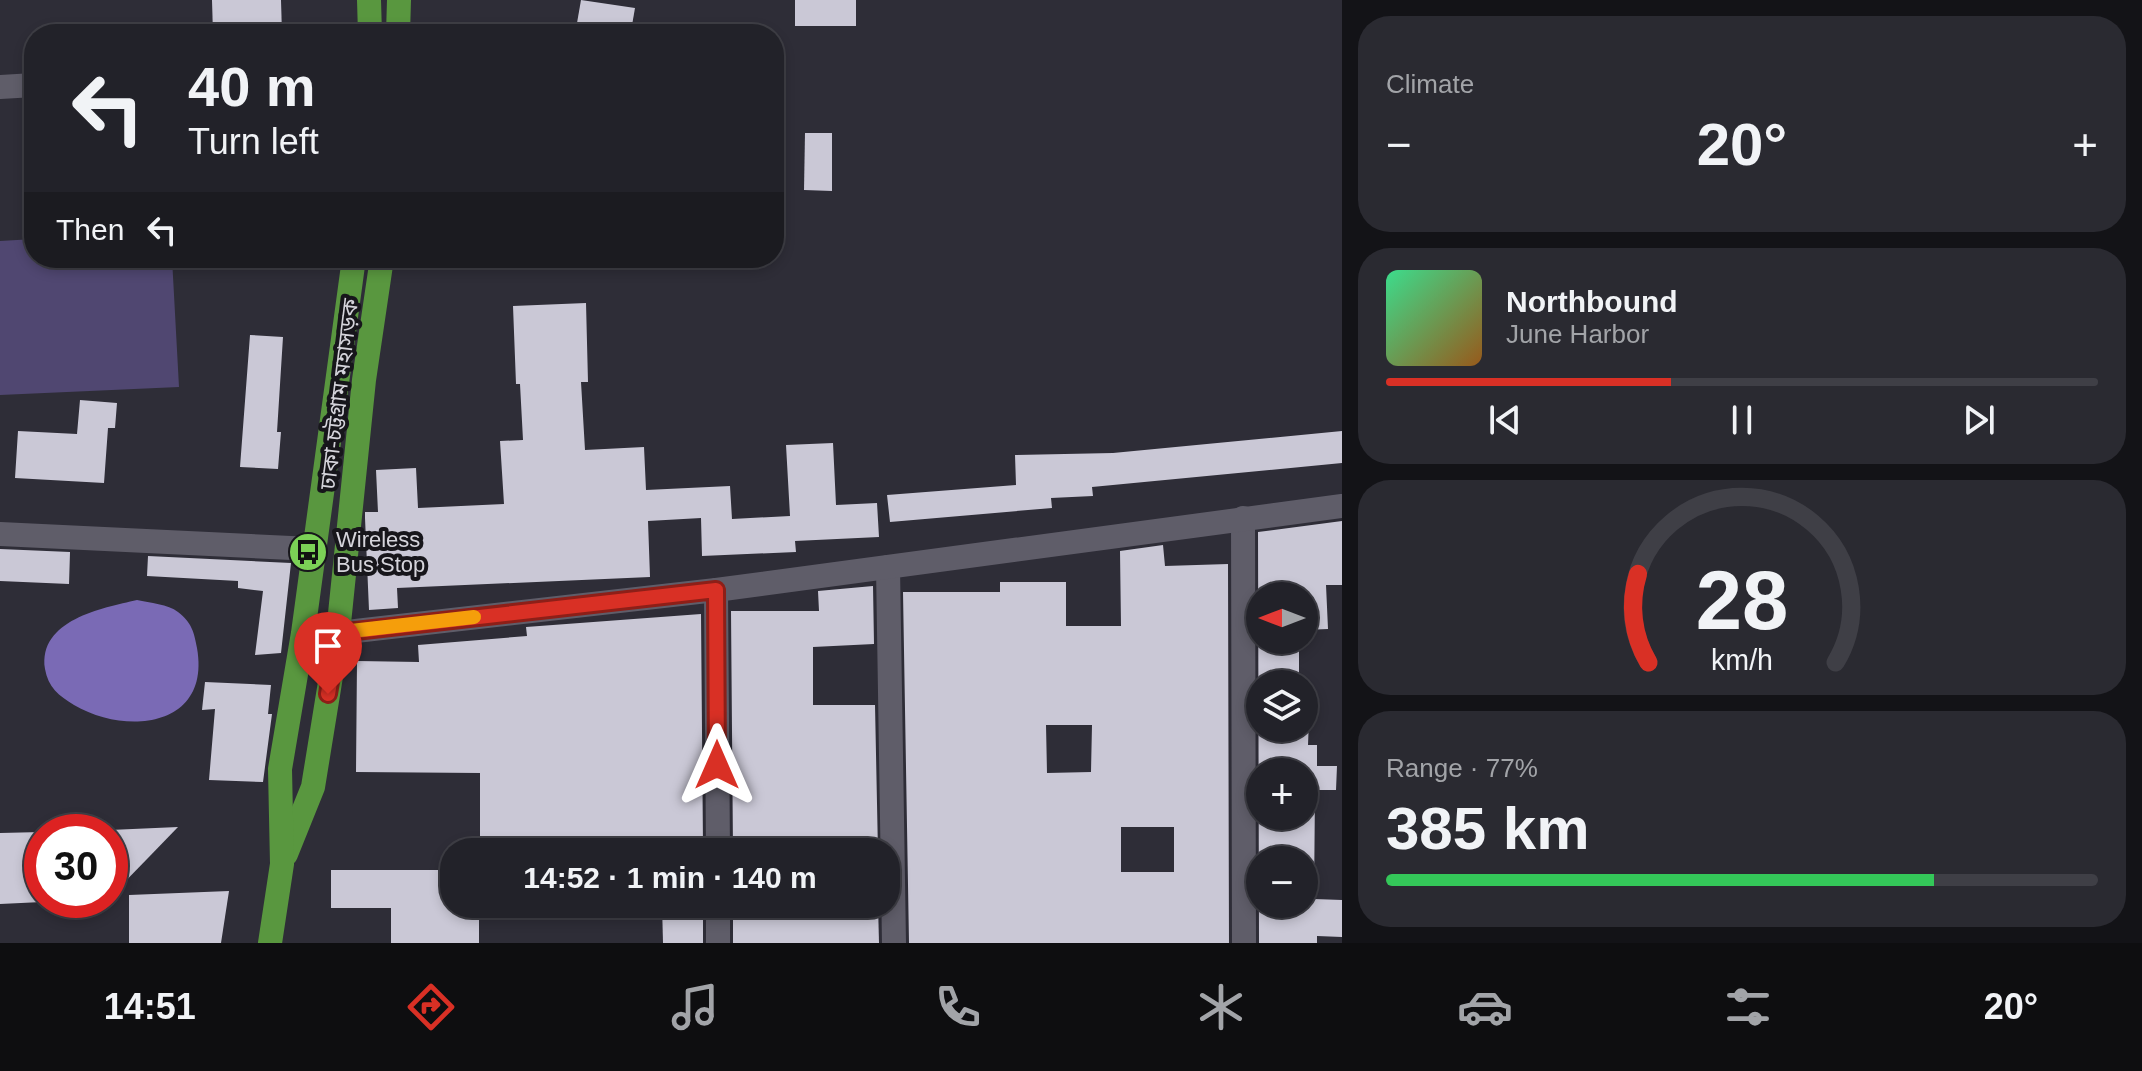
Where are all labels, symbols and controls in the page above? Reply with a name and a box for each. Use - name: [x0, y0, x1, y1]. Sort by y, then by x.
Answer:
- text: 40 m: [188, 55, 316, 118]
- icon: left: [56, 56, 160, 160]
- text: Climate: [1386, 69, 1474, 99]
- text: 20°: [1697, 111, 1787, 178]
- text: −: [1386, 120, 1412, 169]
- text: +: [2072, 120, 2098, 169]
- text: Turn left: [188, 121, 319, 162]
- icon: left: [140, 208, 184, 252]
- text: Then: [56, 213, 124, 246]
- text: Northbound: [1506, 285, 1678, 318]
- street label: ঢাকা-চট্টগ্রাম মহাসড়ক: [315, 297, 363, 492]
- text: June Harbor: [1506, 319, 1649, 349]
- icon: previous: [1483, 398, 1527, 442]
- icon: pause: [1720, 398, 1764, 442]
- icon: next: [1957, 398, 2001, 442]
- place label: Wireless Bus Stop: [336, 527, 425, 577]
- bus stop icon: Wireless Bus Stop: [287, 531, 329, 573]
- text: 28: [1696, 554, 1788, 647]
- north arrow: [1246, 582, 1318, 654]
- map controls: [1246, 582, 1318, 918]
- pin: [294, 612, 362, 694]
- icon: arrive: [306, 624, 350, 668]
- text: km/h: [1711, 645, 1773, 677]
- button: layers: [1246, 670, 1318, 742]
- position arrow: [675, 723, 759, 807]
- text: Range · 77%: [1386, 753, 1538, 783]
- button: +: [1246, 758, 1318, 830]
- text: 385 km: [1386, 795, 1590, 862]
- speed limit sign: 30: [24, 814, 128, 918]
- button: −: [1246, 846, 1318, 918]
- text: 14:52 · 1 min · 140 m: [523, 861, 817, 894]
- icon: directions: [403, 979, 459, 1035]
- icon: music: [667, 979, 723, 1035]
- icon: phone: [930, 979, 986, 1035]
- icon: climate: [1193, 979, 1249, 1035]
- icon: car: [1457, 979, 1513, 1035]
- icon: filters: [1720, 979, 1776, 1035]
- text: 14:51: [104, 986, 196, 1027]
- text: 20°: [1984, 986, 2038, 1027]

